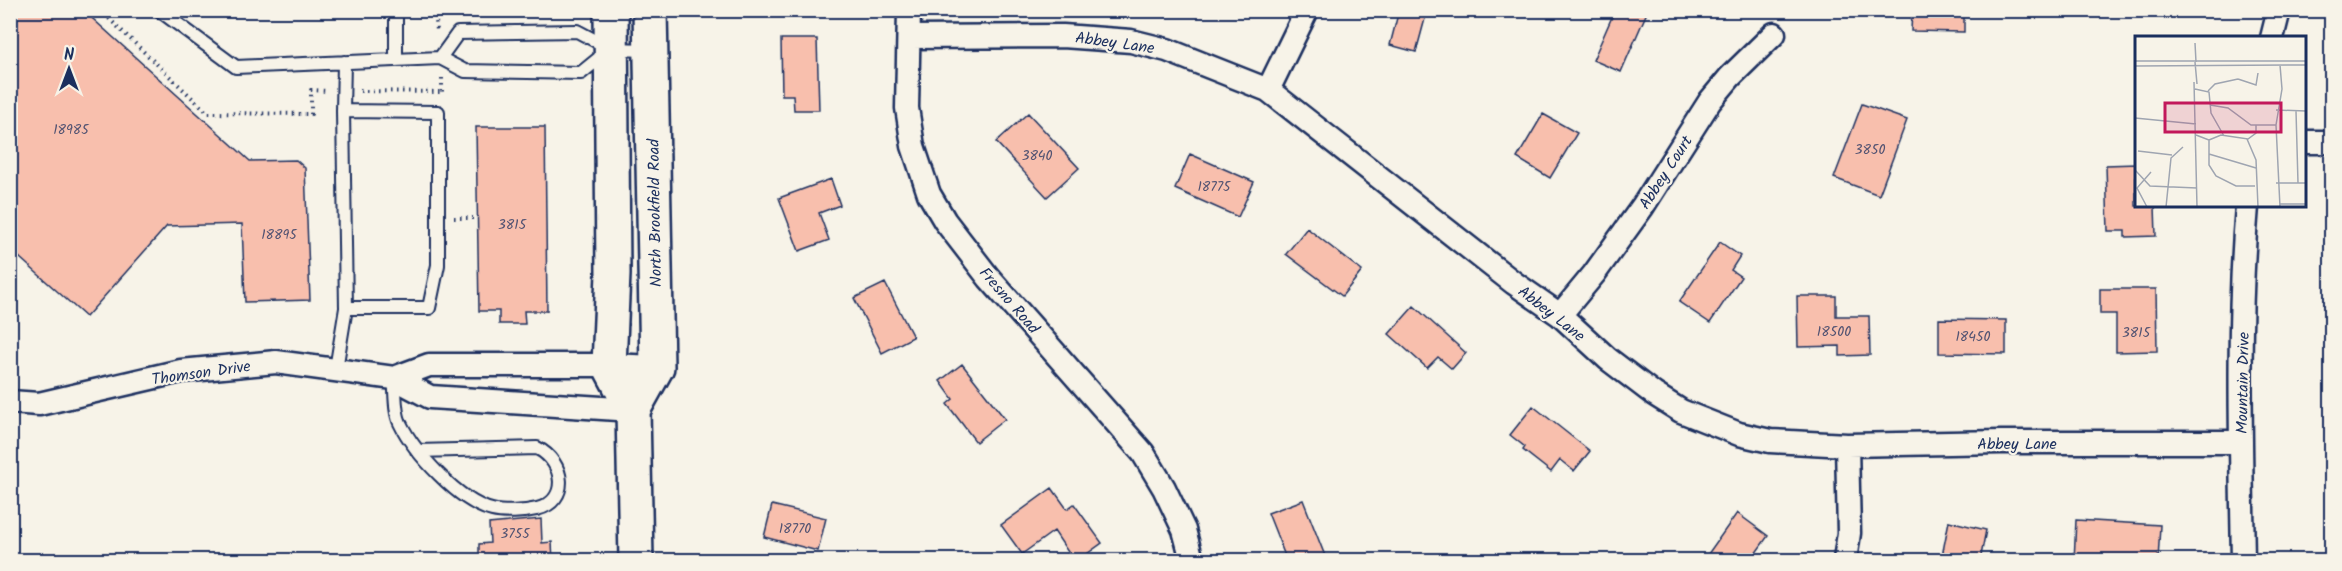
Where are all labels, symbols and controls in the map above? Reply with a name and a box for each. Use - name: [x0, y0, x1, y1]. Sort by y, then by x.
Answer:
- street label: Abbey Lane: [1074, 26, 1156, 61]
- inset map: [2135, 36, 2306, 207]
- north arrow: [39, 39, 99, 99]
- text: N: [64, 43, 74, 68]
- house number: 18985: [53, 119, 90, 141]
- street label: Abbey Court: [1633, 130, 1700, 215]
- street label: North Brookfield Road: [642, 138, 669, 287]
- house number: 3850: [1855, 139, 1885, 161]
- house number: 3840: [1021, 145, 1053, 167]
- house number: 18775: [1197, 176, 1232, 198]
- house number: 3815: [498, 214, 528, 236]
- house number: 18895: [261, 224, 298, 246]
- street label: Fresno Road: [973, 262, 1046, 341]
- street label: Abbey Lane: [1512, 280, 1590, 349]
- house number: 18500: [1817, 321, 1851, 343]
- house number: 3815: [2122, 322, 2152, 344]
- house number: 18450: [1955, 326, 1991, 348]
- street label: Mountain Drive: [2230, 332, 2257, 434]
- street label: Thomson Drive: [150, 354, 252, 393]
- street label: Abbey Lane: [1977, 432, 2057, 457]
- house number: 18770: [779, 518, 811, 540]
- house number: 3755: [500, 523, 531, 545]

